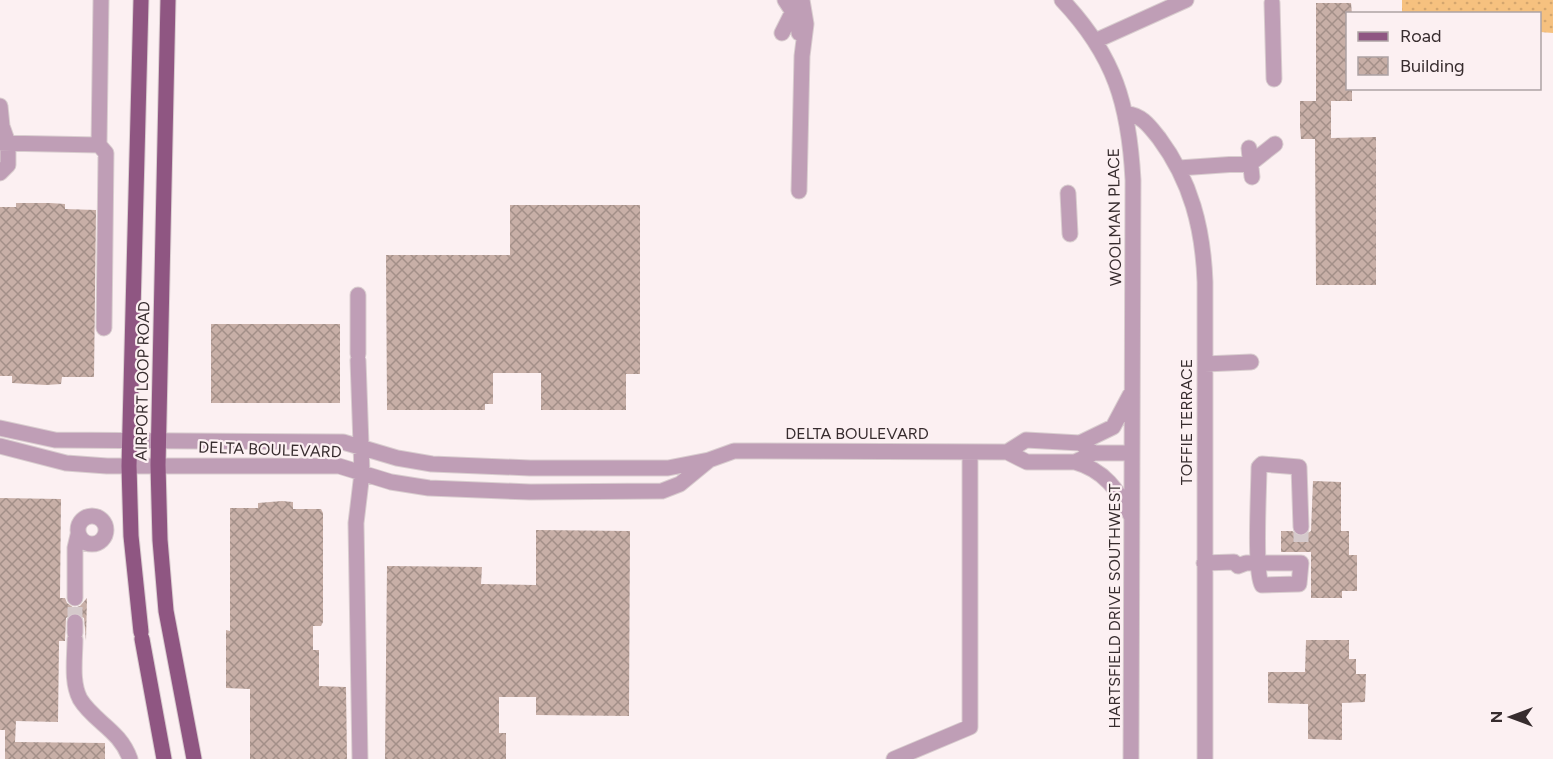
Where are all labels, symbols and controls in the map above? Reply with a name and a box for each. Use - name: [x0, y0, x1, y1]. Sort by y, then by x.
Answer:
- legend: [1346, 12, 1541, 90]
- text: Road: [1400, 25, 1441, 47]
- text: Building: [1400, 55, 1465, 77]
- street label: WOOLMAN PLACE: [1104, 148, 1125, 286]
- street label: AIRPORT LOOP ROAD: [132, 301, 153, 461]
- street label: TOFFIE TERRACE: [1177, 359, 1196, 485]
- street label: DELTA BOULEVARD: [785, 424, 929, 443]
- street label: DELTA BOULEVARD: [198, 437, 342, 462]
- street label: HARTSFIELD DRIVE SOUTHWEST: [1105, 483, 1124, 728]
- north arrow: [1481, 687, 1541, 747]
- text: N: [1487, 711, 1506, 723]

